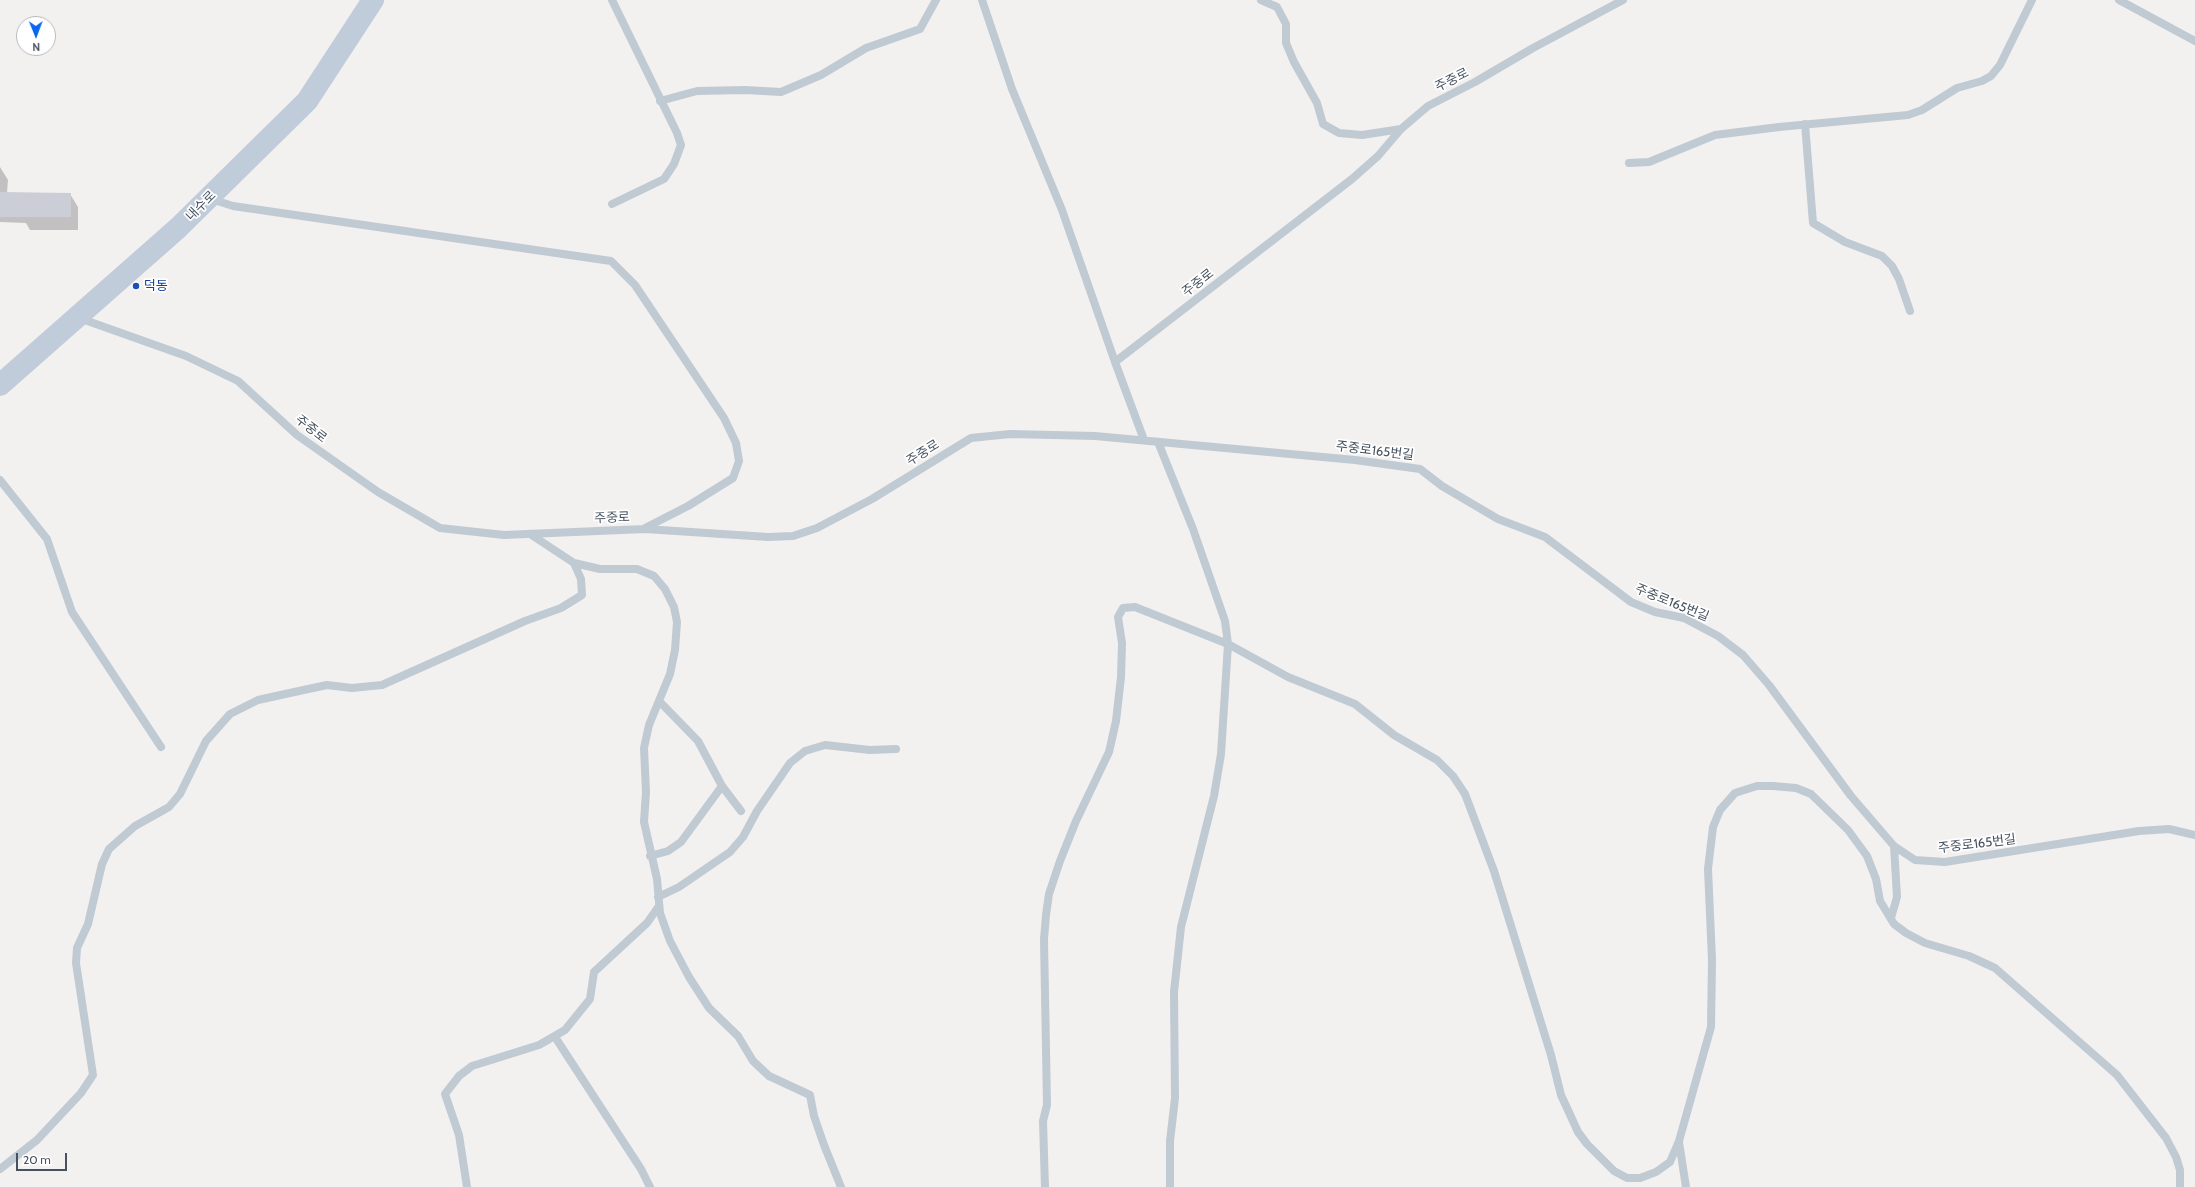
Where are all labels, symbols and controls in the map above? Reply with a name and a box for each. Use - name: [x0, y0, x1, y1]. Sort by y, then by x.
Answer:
- north arrow: [16, 16, 56, 56]
- text: N: [32, 40, 40, 54]
- street label: 주중로: [1432, 65, 1472, 95]
- street label: 내수로: [183, 188, 219, 224]
- street label: 주중로: [1179, 266, 1217, 300]
- place label: 덕동: [144, 278, 168, 294]
- marker: 덕동: [131, 281, 141, 291]
- street label: 주중로: [292, 412, 330, 446]
- street label: 주중로: [904, 437, 942, 469]
- street label: 주중로165번길: [1335, 438, 1415, 464]
- street label: 주중로: [594, 510, 630, 526]
- street label: 주중로165번길: [1633, 581, 1711, 625]
- street label: 주중로165번길: [1937, 831, 2017, 857]
- scale bar: [18, 1145, 69, 1171]
- text: 20 m: [23, 1152, 51, 1167]

